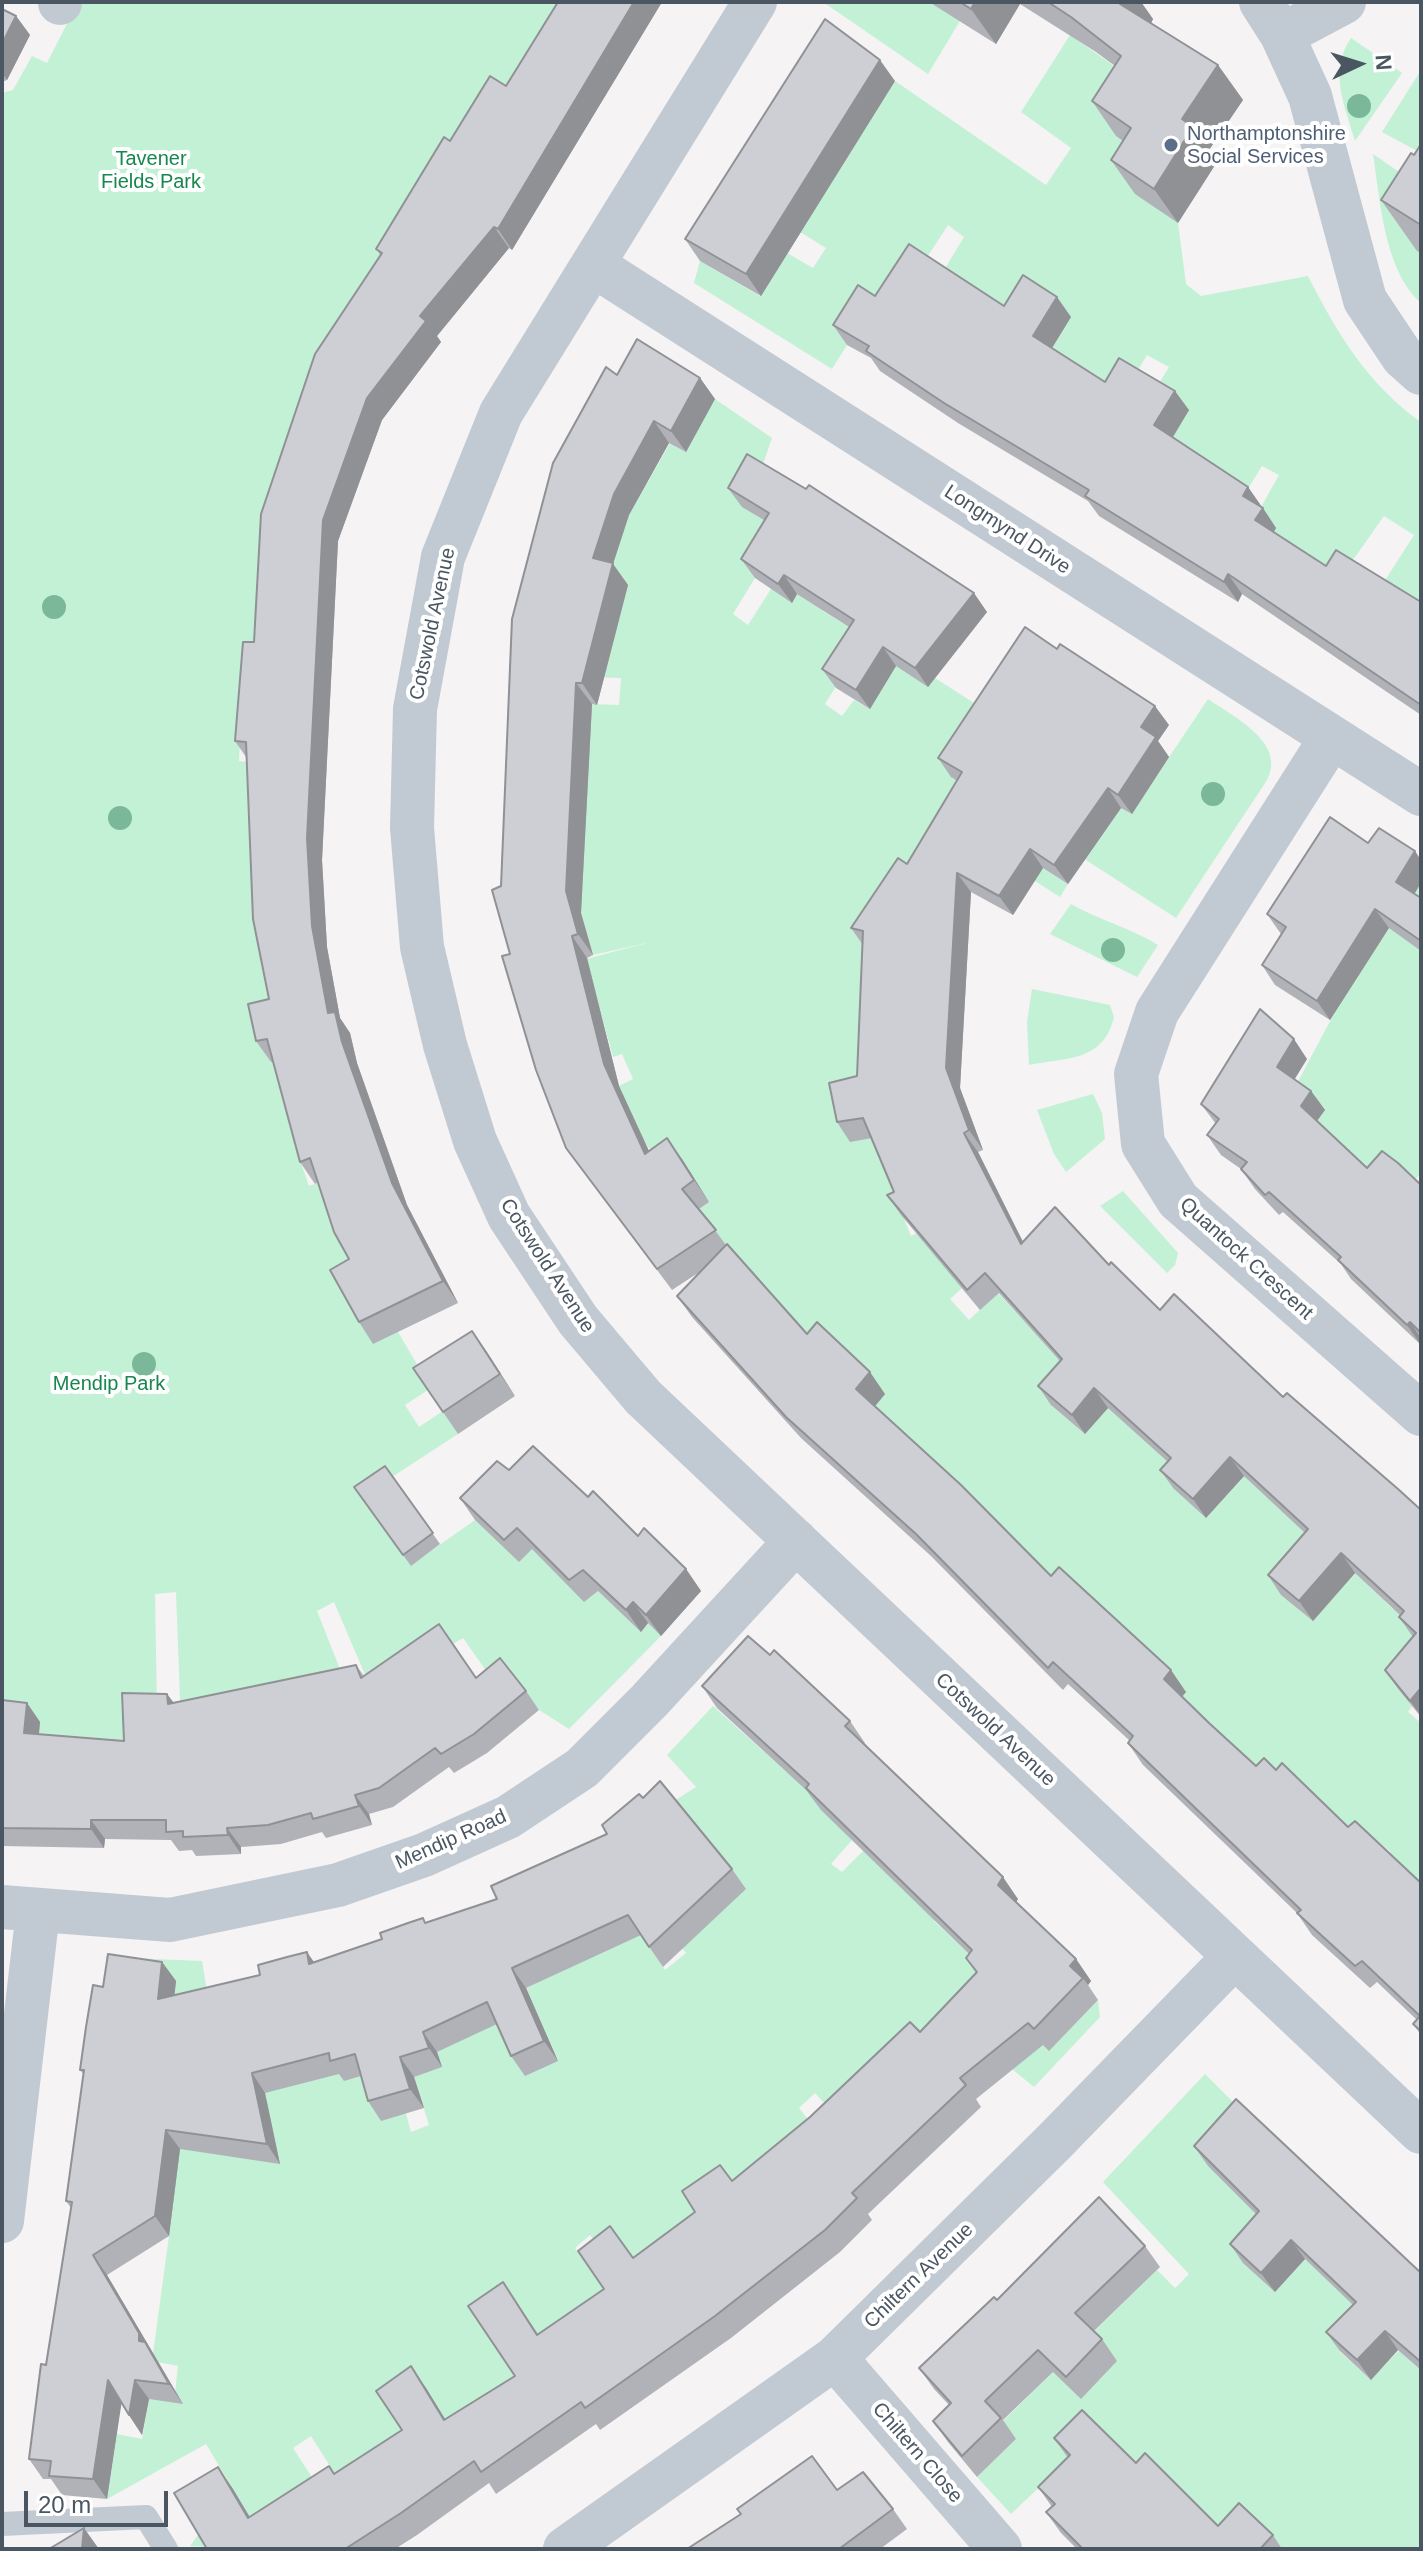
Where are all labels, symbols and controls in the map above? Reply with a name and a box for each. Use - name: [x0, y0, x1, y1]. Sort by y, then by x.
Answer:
- north arrow: [1319, 24, 1399, 104]
- text: N: [1370, 53, 1396, 71]
- place label: Northamptonshire Social Services: [1187, 122, 1346, 169]
- marker: Northamptonshire Social Services: [1162, 136, 1180, 154]
- park label: Tavener Fields Park: [101, 147, 201, 194]
- street label: Longmynd Drive: [939, 480, 1075, 580]
- street label: Cotswold Avenue: [405, 546, 461, 702]
- street label: Quantock Crescent: [1174, 1193, 1318, 1325]
- street label: Cotswold Avenue: [495, 1194, 599, 1338]
- park label: Mendip Park: [53, 1372, 165, 1396]
- street label: Cotswold Avenue: [930, 1668, 1060, 1792]
- street label: Mendip Road: [392, 1805, 510, 1875]
- street label: Chiltern Avenue: [860, 2218, 978, 2334]
- street label: Chiltern Close: [867, 2398, 967, 2508]
- scale bar: [28, 2475, 172, 2525]
- text: 20 m: [38, 2491, 91, 2518]

